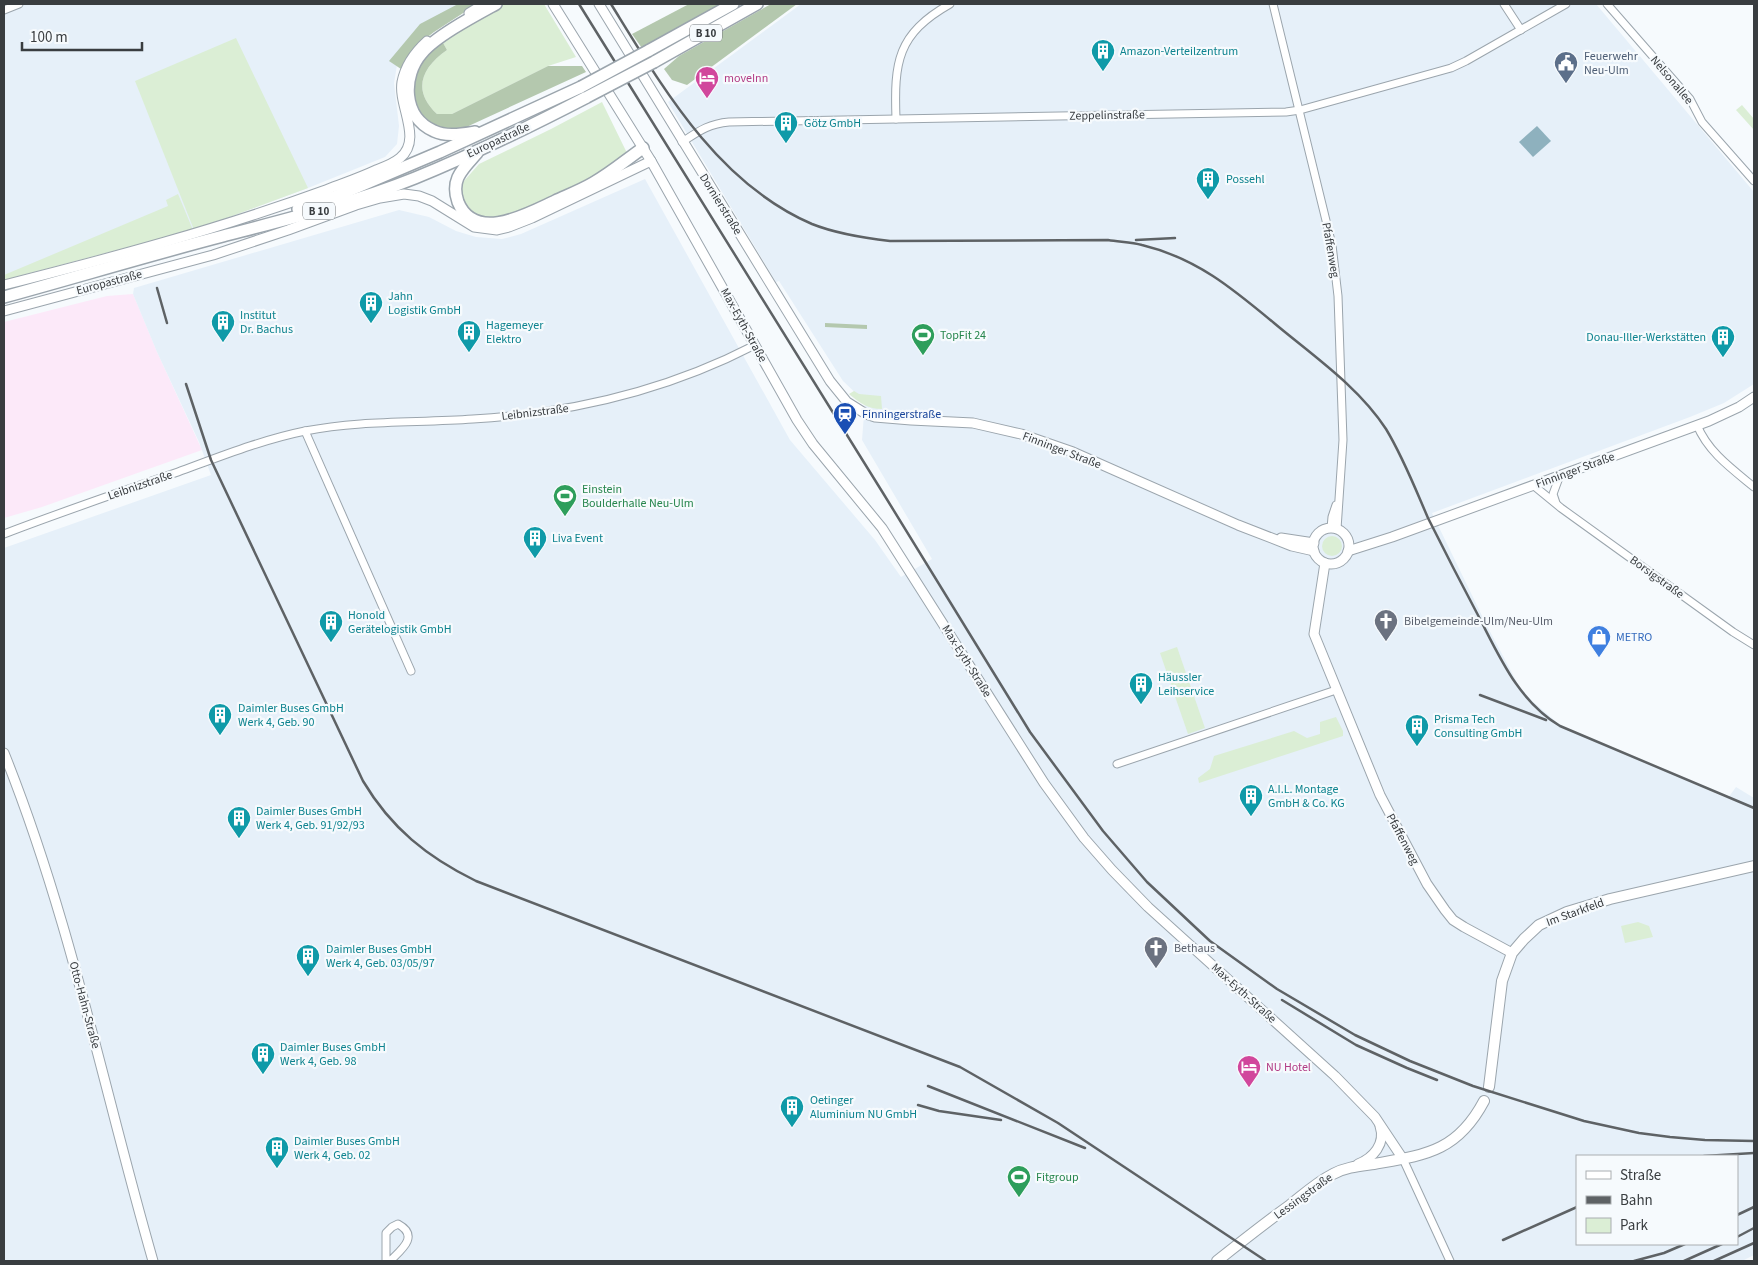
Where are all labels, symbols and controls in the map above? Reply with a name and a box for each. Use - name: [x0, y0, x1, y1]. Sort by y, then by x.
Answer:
- scale bar: [22, 20, 142, 52]
- road number: B 10: [690, 24, 722, 42]
- text: 100 m: [30, 27, 68, 48]
- building icon: Amazon-Verteilzentrum: [1090, 38, 1116, 72]
- place label: Amazon-Verteilzentrum: [1120, 43, 1238, 60]
- place label: Feuerwehr Neu-Ulm: [1584, 48, 1639, 79]
- public building icon: Feuerwehr Neu-Ulm: [1553, 50, 1579, 84]
- street label: Nelsonallee: [1646, 52, 1697, 108]
- hotel icon: moveInn: [694, 65, 720, 99]
- place label: moveInn: [724, 70, 768, 87]
- street label: Zeppelinstraße: [1069, 106, 1145, 125]
- building icon: Götz GmbH: [773, 110, 799, 144]
- place label: Götz GmbH: [804, 115, 861, 132]
- street label: Europastraße: [464, 118, 532, 162]
- building icon: Possehl: [1195, 166, 1221, 200]
- street label: Dornierstraße: [695, 170, 746, 238]
- place label: Possehl: [1226, 171, 1265, 188]
- road number: B 10: [303, 202, 335, 220]
- street label: Pfaffenweg: [1317, 221, 1344, 279]
- street label: Europastraße: [74, 266, 144, 299]
- street label: Max-Eyth-Straße: [716, 285, 771, 366]
- place label: Jahn Logistik GmbH: [388, 288, 461, 319]
- building icon: Jahn Logistik GmbH: [358, 290, 384, 324]
- place label: Institut Dr. Bachus: [240, 307, 293, 338]
- building icon: Institut Dr. Bachus: [210, 309, 236, 343]
- place label: Hagemeyer Elektro: [486, 317, 544, 348]
- building icon: Hagemeyer Elektro: [456, 319, 482, 353]
- sports icon: TopFit 24: [910, 322, 936, 356]
- building icon: Donau-Iller-Werkstätten: [1710, 324, 1736, 358]
- place label: TopFit 24: [940, 327, 986, 344]
- place label: Donau-Iller-Werkstätten: [1586, 329, 1706, 346]
- street label: Leibnizstraße: [501, 400, 570, 425]
- station icon: Finningerstraße: [832, 401, 858, 435]
- place label: Finningerstraße: [862, 406, 941, 423]
- street label: Finninger Straße: [1020, 428, 1104, 473]
- street label: Finninger Straße: [1533, 448, 1617, 493]
- street label: Leibnizstraße: [105, 466, 175, 504]
- place label: Einstein Boulderhalle Neu-Ulm: [582, 481, 694, 512]
- sports icon: Einstein Boulderhalle Neu-Ulm: [552, 483, 578, 517]
- building icon: Liva Event: [522, 525, 548, 559]
- place label: Liva Event: [552, 530, 603, 547]
- street label: Borsigstraße: [1626, 552, 1687, 603]
- place label: Honold Gerätelogistik GmbH: [348, 607, 451, 638]
- church icon: Bibelgemeinde-Ulm/Neu-Ulm: [1373, 608, 1399, 642]
- building icon: Honold Gerätelogistik GmbH: [318, 609, 344, 643]
- place label: Bibelgemeinde-Ulm/Neu-Ulm: [1404, 613, 1553, 630]
- street label: Max-Eyth-Straße: [937, 622, 996, 701]
- shop icon: METRO: [1586, 624, 1612, 658]
- place label: METRO: [1616, 629, 1652, 646]
- place label: Häussler Leihservice: [1158, 669, 1214, 700]
- building icon: Häussler Leihservice: [1128, 671, 1154, 705]
- place label: Daimler Buses GmbH Werk 4, Geb. 90: [238, 700, 344, 731]
- building icon: Daimler Buses GmbH Werk 4, Geb. 90: [207, 702, 233, 736]
- place label: Prisma Tech Consulting GmbH: [1434, 711, 1522, 742]
- building icon: Prisma Tech Consulting GmbH: [1404, 713, 1430, 747]
- place label: A.I.L. Montage GmbH & Co. KG: [1268, 781, 1345, 812]
- building icon: A.I.L. Montage GmbH & Co. KG: [1238, 783, 1264, 817]
- place label: Daimler Buses GmbH Werk 4, Geb. 91/92/93: [256, 803, 365, 834]
- building icon: Daimler Buses GmbH Werk 4, Geb. 91/92/93: [226, 805, 252, 839]
- street label: Pfaffenweg: [1382, 811, 1423, 868]
- street label: Im Starkfeld: [1544, 894, 1607, 931]
- church icon: Bethaus: [1143, 935, 1169, 969]
- place label: Bethaus: [1174, 940, 1215, 957]
- place label: Daimler Buses GmbH Werk 4, Geb. 03/05/97: [326, 941, 435, 972]
- building icon: Daimler Buses GmbH Werk 4, Geb. 03/05/97: [295, 943, 321, 977]
- street label: Max-Eyth-Straße: [1207, 959, 1280, 1027]
- street label: Otto-Hahn-Straße: [65, 960, 104, 1051]
- place label: Daimler Buses GmbH Werk 4, Geb. 98: [280, 1039, 386, 1070]
- building icon: Daimler Buses GmbH Werk 4, Geb. 98: [250, 1041, 276, 1075]
- hotel icon: NU Hotel: [1236, 1054, 1262, 1088]
- place label: NU Hotel: [1266, 1059, 1311, 1076]
- place label: Oetinger Aluminium NU GmbH: [810, 1092, 917, 1123]
- building icon: Oetinger Aluminium NU GmbH: [779, 1094, 805, 1128]
- place label: Daimler Buses GmbH Werk 4, Geb. 02: [294, 1133, 400, 1164]
- building icon: Daimler Buses GmbH Werk 4, Geb. 02: [264, 1135, 290, 1169]
- legend: [1576, 1155, 1738, 1245]
- sports icon: Fitgroup: [1006, 1164, 1032, 1198]
- text: Straße: [1620, 1165, 1661, 1186]
- place label: Fitgroup: [1036, 1169, 1079, 1186]
- street label: Lessingstraße: [1270, 1169, 1336, 1224]
- text: Bahn: [1620, 1190, 1653, 1211]
- text: Park: [1620, 1215, 1649, 1236]

